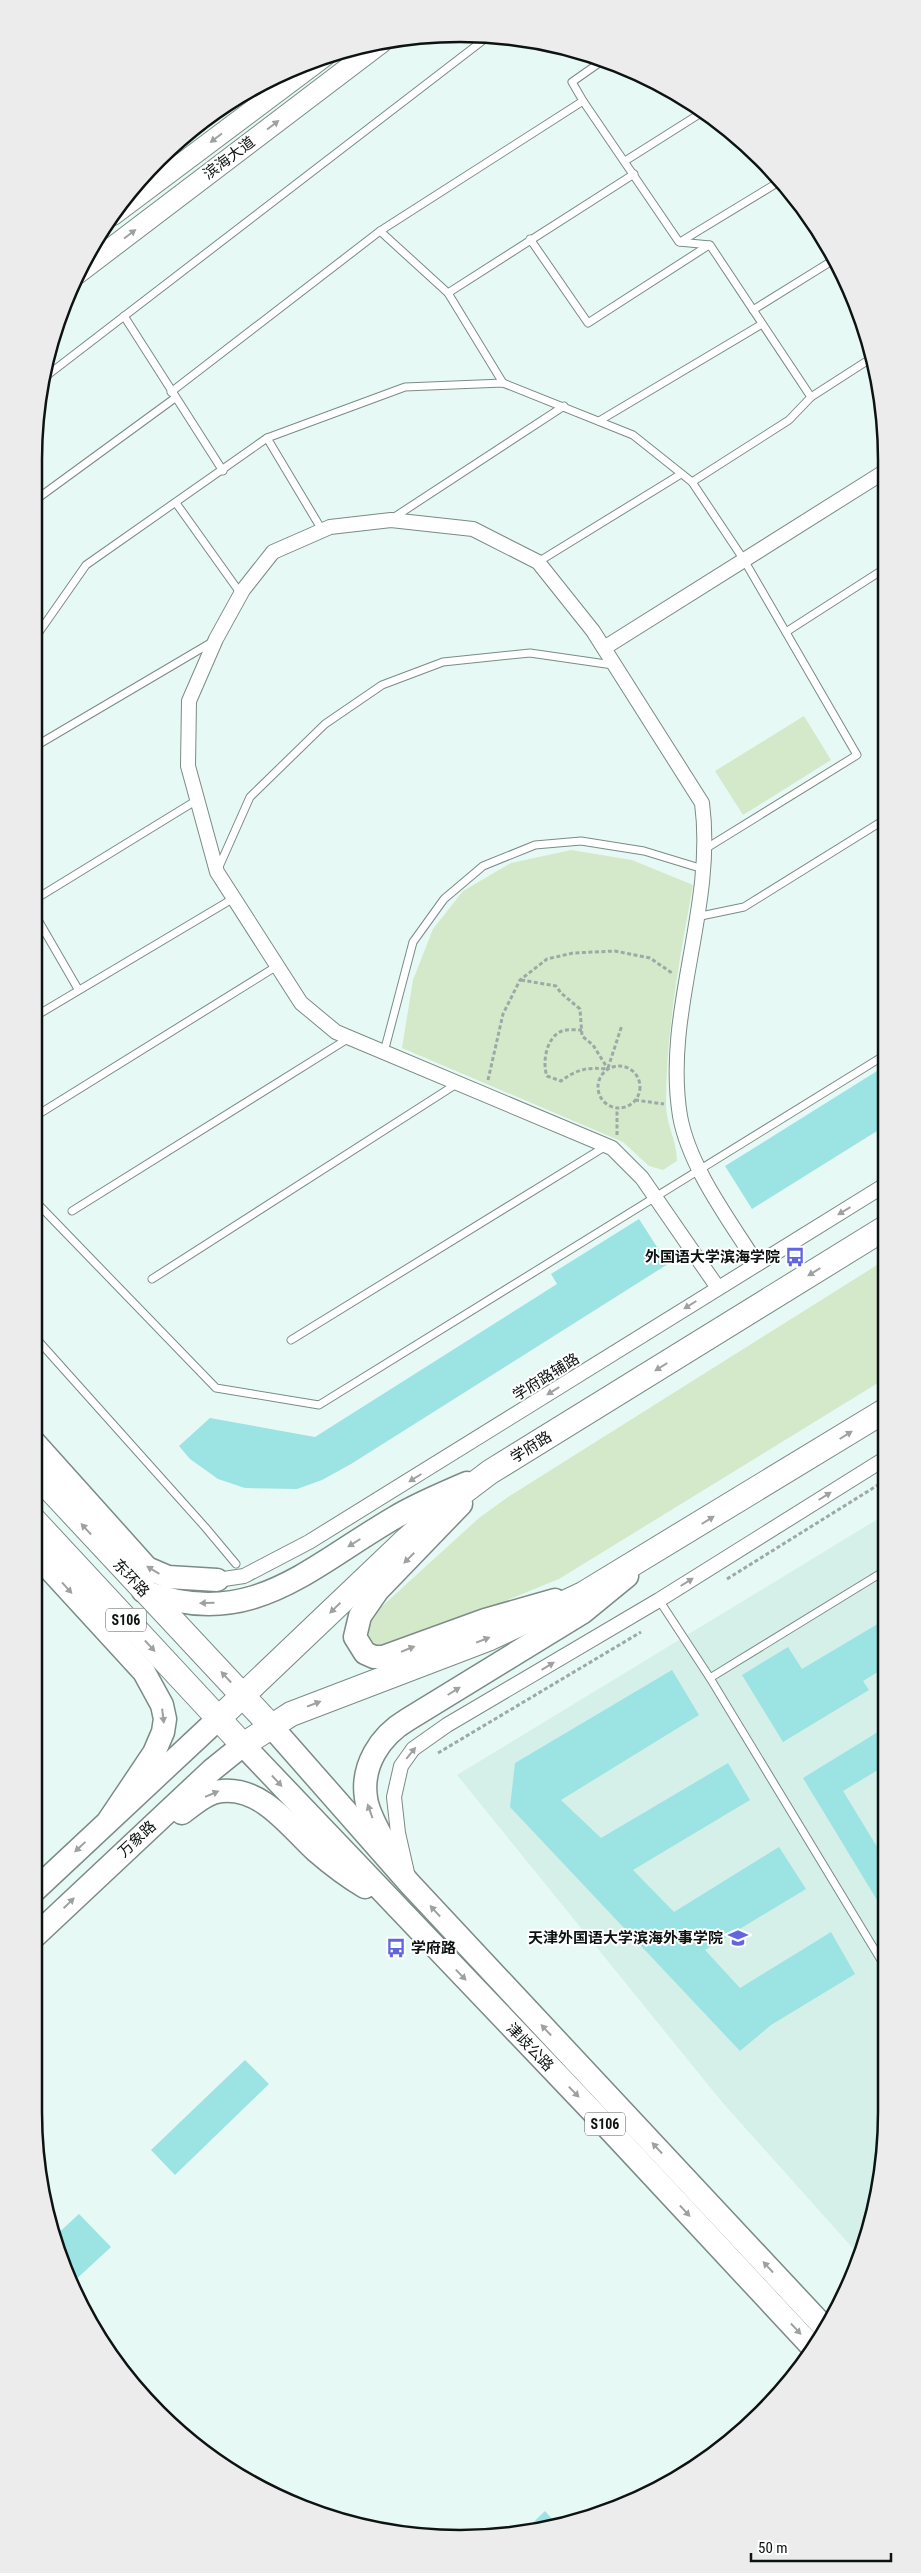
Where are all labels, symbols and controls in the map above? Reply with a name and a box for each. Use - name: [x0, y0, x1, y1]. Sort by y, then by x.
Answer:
- one-way arrow: [266, 120, 280, 130]
- street label: 滨海大道: [200, 133, 258, 183]
- one-way arrow: [209, 133, 223, 143]
- one-way arrow: [123, 228, 136, 239]
- one-way arrow: [837, 1206, 850, 1215]
- bus stop icon: 外国语大学滨海学院: [784, 1246, 806, 1268]
- place label: 外国语大学滨海学院: [645, 1248, 780, 1266]
- one-way arrow: [808, 1268, 821, 1277]
- one-way arrow: [684, 1301, 697, 1310]
- street label: 学府路辅路: [509, 1349, 583, 1405]
- one-way arrow: [654, 1362, 667, 1371]
- one-way arrow: [546, 1387, 559, 1396]
- street label: 学府路: [507, 1427, 555, 1467]
- one-way arrow: [839, 1430, 853, 1439]
- one-way arrow: [408, 1473, 421, 1482]
- one-way arrow: [818, 1491, 831, 1501]
- one-way arrow: [701, 1515, 714, 1524]
- one-way arrow: [80, 1523, 92, 1535]
- one-way arrow: [347, 1538, 360, 1547]
- one-way arrow: [403, 1552, 415, 1564]
- street label: 东环路: [109, 1555, 153, 1601]
- one-way arrow: [146, 1566, 159, 1575]
- one-way arrow: [680, 1578, 694, 1587]
- one-way arrow: [61, 1582, 73, 1594]
- one-way arrow: [198, 1600, 214, 1608]
- one-way arrow: [329, 1601, 341, 1613]
- road number: S106: [106, 1608, 146, 1632]
- one-way arrow: [475, 1636, 490, 1644]
- one-way arrow: [144, 1639, 156, 1651]
- one-way arrow: [401, 1644, 415, 1652]
- one-way arrow: [541, 1661, 554, 1670]
- one-way arrow: [220, 1671, 232, 1683]
- one-way arrow: [448, 1686, 461, 1695]
- one-way arrow: [307, 1700, 321, 1708]
- one-way arrow: [159, 1708, 167, 1724]
- one-way arrow: [406, 1747, 417, 1760]
- one-way arrow: [271, 1774, 283, 1786]
- one-way arrow: [205, 1790, 219, 1798]
- one-way arrow: [366, 1803, 373, 1818]
- street label: 万象路: [114, 1817, 160, 1861]
- one-way arrow: [74, 1841, 86, 1853]
- one-way arrow: [63, 1897, 75, 1909]
- one-way arrow: [429, 1905, 441, 1917]
- school or university icon: 天津外国语大学滨海外事学院: [727, 1927, 749, 1949]
- place label: 天津外国语大学滨海外事学院: [528, 1929, 723, 1947]
- bus stop icon: 学府路: [385, 1937, 407, 1959]
- place label: 学府路: [411, 1939, 456, 1957]
- one-way arrow: [455, 1969, 467, 1981]
- street label: 津歧公路: [503, 2019, 557, 2075]
- one-way arrow: [540, 2024, 552, 2036]
- one-way arrow: [568, 2086, 580, 2098]
- road number: S106: [585, 2112, 625, 2136]
- one-way arrow: [651, 2143, 663, 2155]
- one-way arrow: [679, 2204, 691, 2216]
- one-way arrow: [762, 2262, 774, 2274]
- one-way arrow: [790, 2323, 802, 2335]
- scale bar: [751, 2530, 891, 2562]
- text: 50 m: [758, 2539, 788, 2557]

